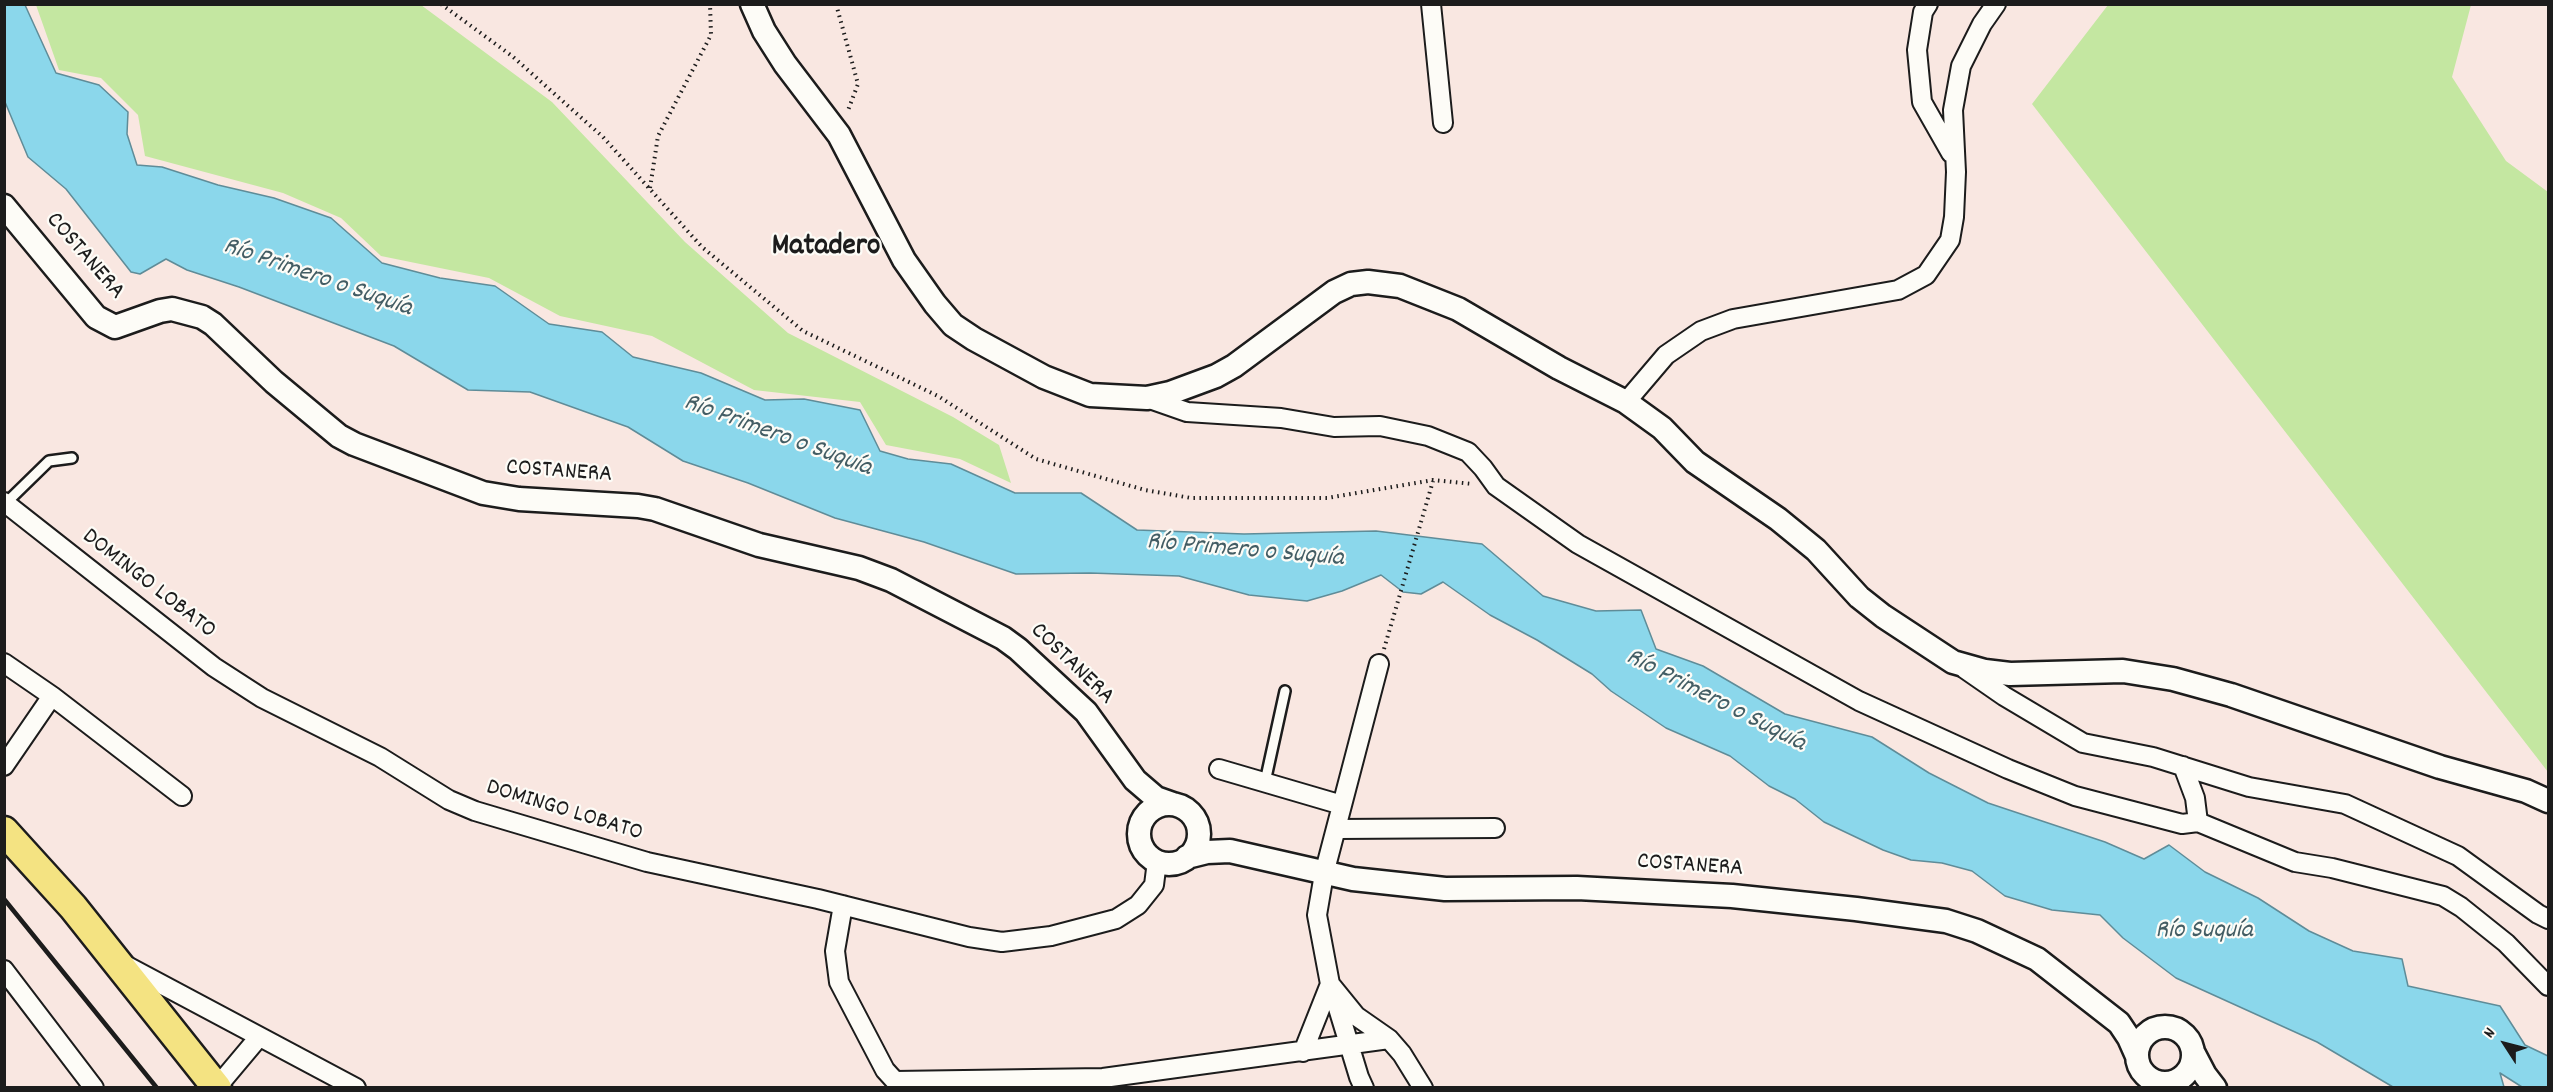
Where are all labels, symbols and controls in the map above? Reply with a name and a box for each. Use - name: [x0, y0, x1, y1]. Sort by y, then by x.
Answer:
- street label: COSTANERA: [38, 207, 130, 307]
- district label: Matadero: [772, 231, 880, 267]
- water label: Río Primero o Suquía: [219, 232, 415, 326]
- water label: Río Primero o Suquía: [679, 389, 875, 485]
- street label: COSTANERA: [505, 455, 613, 491]
- street label: DOMINGO LOBATO: [75, 524, 221, 646]
- water label: Río Primero o Suquía: [1145, 528, 1345, 576]
- street label: COSTANERA: [1023, 618, 1119, 712]
- water label: Río Primero o Suquía: [1620, 643, 1810, 761]
- street label: DOMINGO LOBATO: [482, 774, 646, 850]
- street label: COSTANERA: [1636, 849, 1744, 885]
- water label: Río Suquía: [2155, 916, 2253, 948]
- north arrow: [2475, 1014, 2535, 1074]
- text: N: [2478, 1023, 2502, 1043]

